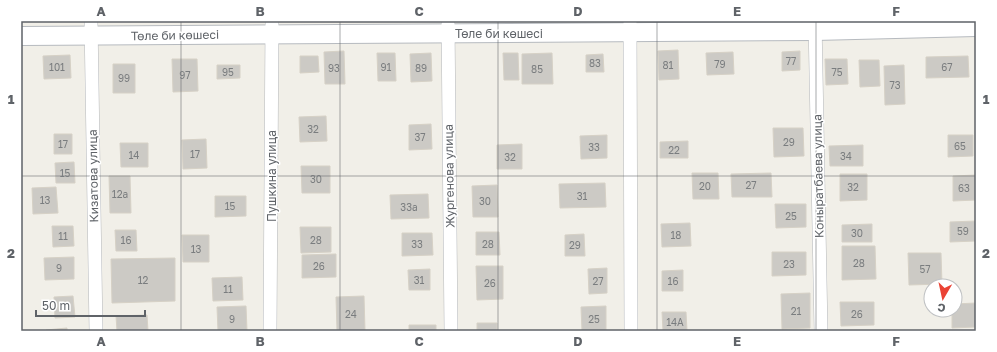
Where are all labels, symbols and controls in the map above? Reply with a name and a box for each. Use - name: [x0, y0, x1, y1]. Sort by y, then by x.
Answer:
- text: A: [96, 3, 106, 19]
- text: B: [255, 3, 265, 19]
- text: C: [414, 3, 424, 19]
- text: D: [573, 3, 583, 19]
- text: E: [733, 3, 741, 19]
- text: F: [892, 3, 900, 19]
- street label: Төле би көшесі: [455, 26, 543, 41]
- street label: Төле би көшесі: [131, 27, 219, 43]
- house number: 77: [786, 55, 796, 67]
- house number: 83: [589, 57, 601, 69]
- house number: 79: [714, 58, 726, 70]
- house number: 81: [663, 59, 674, 71]
- house number: 101: [49, 61, 65, 73]
- house number: 91: [381, 61, 392, 73]
- house number: 67: [941, 61, 953, 73]
- house number: 93: [328, 62, 340, 74]
- house number: 89: [415, 62, 427, 74]
- house number: 85: [531, 63, 543, 75]
- house number: 95: [222, 66, 234, 78]
- house number: 75: [831, 66, 843, 78]
- house number: 97: [179, 69, 191, 81]
- house number: 99: [118, 72, 130, 84]
- house number: 73: [889, 79, 901, 91]
- text: 1: [8, 91, 15, 107]
- text: 1: [983, 91, 990, 107]
- street label: Коныратбаева улица: [809, 114, 827, 238]
- house number: 32: [307, 123, 319, 135]
- street label: Жургенова улица: [441, 124, 457, 228]
- street label: Кизатова улица: [85, 129, 101, 223]
- street label: Пушкина улица: [264, 130, 279, 222]
- house number: 37: [414, 131, 426, 143]
- house number: 29: [783, 136, 795, 148]
- house number: 17: [58, 138, 68, 150]
- house number: 65: [954, 140, 966, 152]
- house number: 33: [588, 141, 600, 153]
- house number: 22: [668, 144, 680, 156]
- house number: 17: [190, 148, 200, 160]
- house number: 14: [129, 149, 139, 161]
- house number: 34: [840, 150, 852, 162]
- house number: 32: [504, 151, 516, 163]
- house number: 15: [60, 167, 71, 179]
- house number: 30: [310, 173, 322, 185]
- house number: 27: [745, 179, 757, 191]
- house number: 20: [699, 180, 711, 192]
- house number: 32: [847, 181, 859, 193]
- house number: 63: [958, 182, 970, 194]
- house number: 12а: [112, 188, 128, 200]
- house number: 31: [577, 190, 587, 202]
- house number: 13: [40, 194, 50, 206]
- house number: 30: [479, 195, 491, 207]
- house number: 15: [225, 200, 236, 212]
- house number: 33а: [400, 201, 418, 213]
- house number: 25: [785, 210, 797, 222]
- house number: 59: [957, 225, 969, 237]
- house number: 30: [851, 227, 863, 239]
- house number: 18: [671, 229, 681, 241]
- house number: 11: [58, 230, 68, 242]
- house number: 16: [121, 234, 131, 246]
- house number: 28: [310, 234, 322, 246]
- house number: 33: [411, 238, 423, 250]
- house number: 28: [482, 238, 494, 250]
- house number: 29: [569, 239, 581, 251]
- house number: 13: [191, 243, 201, 255]
- text: 2: [7, 245, 15, 261]
- text: 2: [982, 245, 990, 261]
- house number: 28: [853, 257, 865, 269]
- house number: 23: [783, 258, 795, 270]
- house number: 26: [313, 260, 325, 272]
- house number: 9: [56, 262, 62, 274]
- house number: 57: [919, 263, 931, 275]
- house number: 12: [138, 274, 149, 286]
- house number: 31: [414, 274, 424, 286]
- house number: 27: [592, 275, 604, 287]
- house number: 16: [668, 275, 678, 287]
- house number: 26: [484, 277, 496, 289]
- north arrow: [923, 278, 963, 318]
- house number: 11: [223, 283, 233, 295]
- scale bar: [36, 292, 145, 318]
- text: 50 m: [42, 298, 70, 313]
- text: С: [936, 301, 946, 315]
- house number: 21: [791, 305, 801, 317]
- house number: 24: [345, 308, 357, 320]
- house number: 26: [851, 308, 863, 320]
- house number: 9: [229, 313, 235, 325]
- house number: 25: [588, 313, 600, 325]
- house number: 14А: [666, 316, 684, 328]
- text: A: [96, 333, 106, 349]
- text: B: [255, 333, 265, 349]
- text: C: [414, 333, 424, 349]
- text: D: [573, 333, 583, 349]
- text: E: [733, 333, 741, 349]
- text: F: [892, 333, 900, 349]

